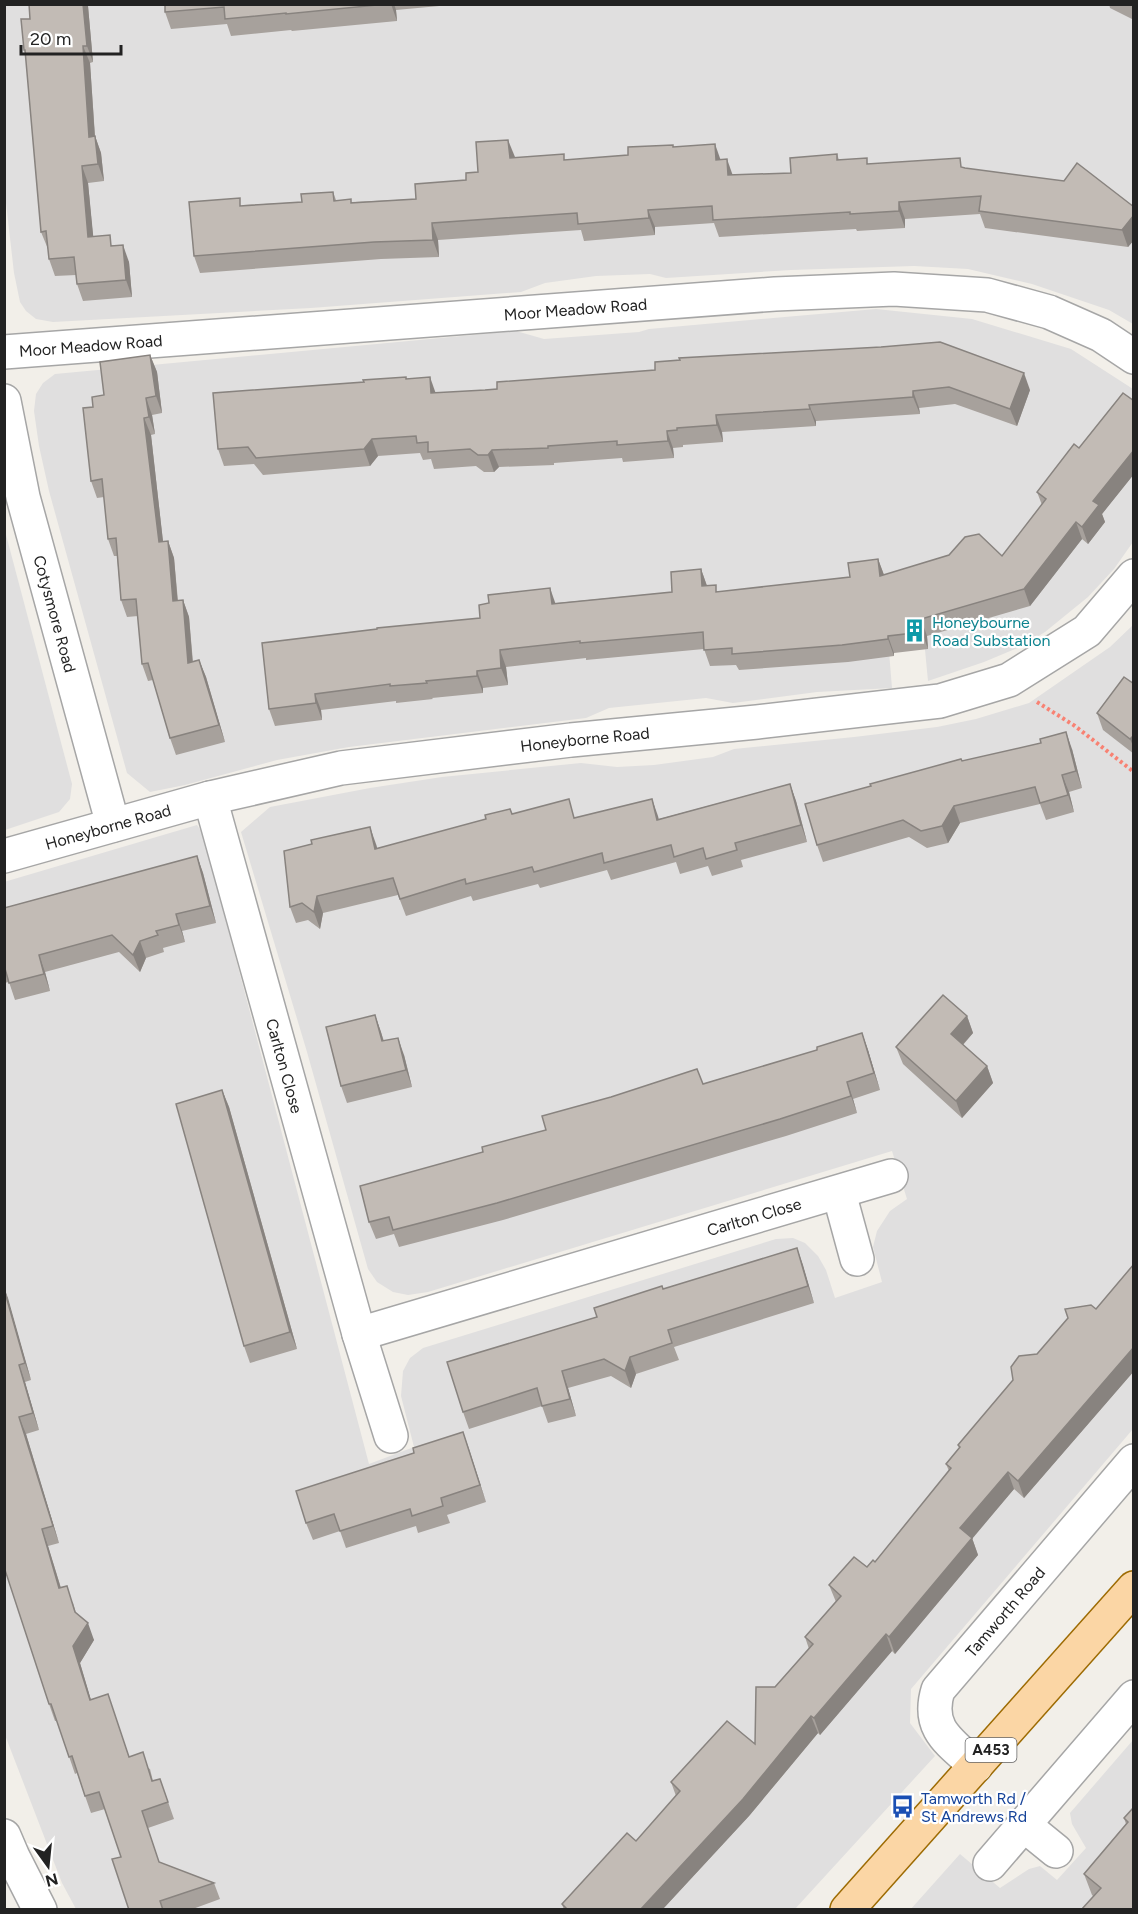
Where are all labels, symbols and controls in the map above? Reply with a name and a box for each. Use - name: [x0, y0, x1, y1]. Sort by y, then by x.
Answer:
- scale bar: [21, 18, 122, 56]
- text: 20 m: [30, 28, 71, 50]
- street label: Moor Meadow Road: [503, 295, 648, 324]
- street label: Moor Meadow Road: [18, 331, 163, 361]
- street label: Cotysmore Road: [29, 553, 80, 675]
- place label: Honeybourne Road Substation: [932, 613, 1051, 650]
- building icon: Honeybourne Road Substation: [901, 618, 927, 644]
- street label: Honeyborne Road: [519, 723, 650, 756]
- street label: Honeyborne Road: [43, 800, 173, 854]
- street label: Carlton Close: [262, 1016, 306, 1116]
- street label: Carlton Close: [705, 1194, 804, 1240]
- street label: Tamworth Road: [962, 1563, 1049, 1661]
- road number: A453: [966, 1738, 1016, 1762]
- place label: Tamworth Rd / St Andrews Rd: [921, 1789, 1027, 1826]
- bus stop icon: Tamworth Rd / St Andrews Rd: [890, 1794, 916, 1820]
- north arrow: [18, 1836, 78, 1896]
- text: N: [43, 1869, 60, 1891]

